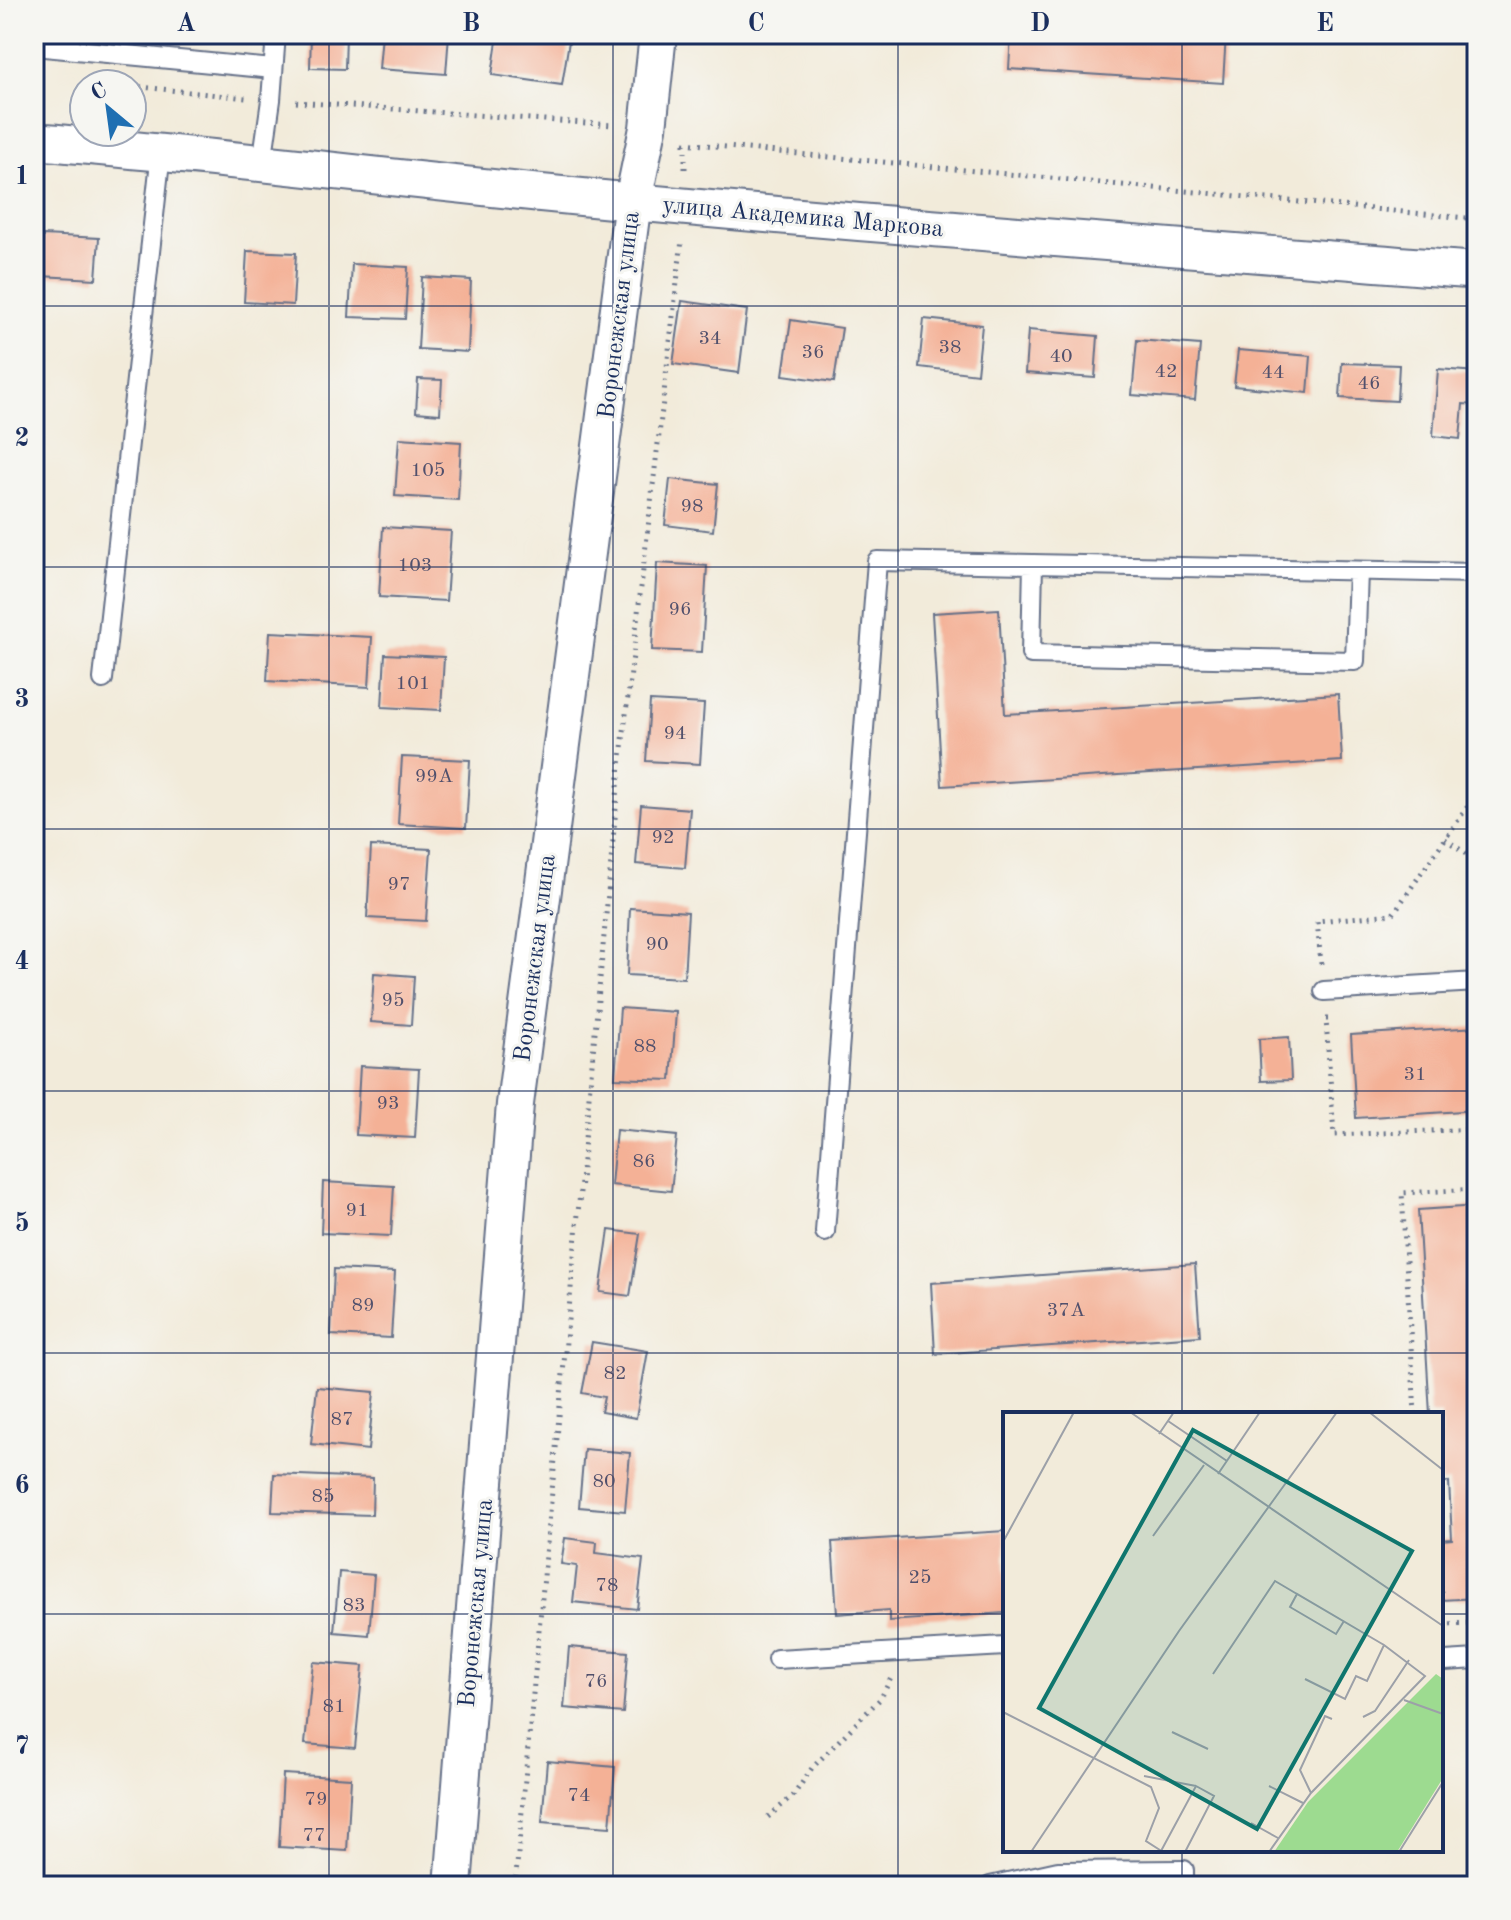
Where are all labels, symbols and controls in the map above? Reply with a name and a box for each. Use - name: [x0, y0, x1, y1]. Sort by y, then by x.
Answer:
- text: A: [176, 11, 196, 37]
- text: B: [462, 11, 480, 37]
- text: C: [747, 11, 765, 37]
- text: D: [1030, 11, 1050, 37]
- text: E: [1316, 11, 1334, 37]
- north arrow: [68, 68, 148, 148]
- text: С: [88, 79, 111, 105]
- text: 1: [14, 164, 30, 190]
- street label: улица Академика Маркова: [661, 194, 945, 242]
- street label: Воронежская улица: [595, 210, 645, 421]
- house number: 34: [698, 329, 722, 349]
- house number: 38: [938, 338, 962, 358]
- house number: 36: [801, 343, 825, 363]
- house number: 40: [1049, 347, 1073, 367]
- house number: 42: [1154, 362, 1178, 382]
- house number: 44: [1261, 363, 1285, 383]
- house number: 46: [1357, 374, 1381, 394]
- text: 2: [14, 426, 30, 452]
- house number: 105: [411, 461, 445, 481]
- house number: 98: [680, 497, 704, 517]
- house number: 103: [398, 556, 432, 576]
- house number: 96: [668, 600, 692, 620]
- house number: 101: [396, 674, 430, 694]
- text: 3: [14, 687, 30, 713]
- house number: 94: [663, 724, 687, 744]
- house number: 99А: [415, 767, 453, 787]
- house number: 92: [651, 828, 675, 848]
- street label: Воронежская улица: [511, 853, 561, 1064]
- house number: 97: [387, 875, 411, 895]
- house number: 90: [645, 935, 669, 955]
- text: 4: [14, 949, 30, 975]
- house number: 95: [381, 991, 405, 1011]
- house number: 88: [633, 1037, 657, 1057]
- house number: 31: [1403, 1065, 1427, 1085]
- house number: 93: [376, 1094, 400, 1114]
- house number: 86: [632, 1152, 656, 1172]
- house number: 91: [345, 1201, 369, 1221]
- text: 5: [14, 1211, 30, 1237]
- house number: 89: [351, 1296, 375, 1316]
- house number: 37А: [1047, 1301, 1085, 1321]
- house number: 82: [603, 1364, 627, 1384]
- house number: 87: [330, 1410, 354, 1430]
- inset map: [1003, 1412, 1443, 1852]
- house number: 80: [592, 1472, 616, 1492]
- text: 6: [14, 1473, 30, 1499]
- house number: 85: [311, 1487, 335, 1507]
- street label: Воронежская улица: [456, 1498, 498, 1708]
- house number: 25: [908, 1568, 932, 1588]
- house number: 78: [595, 1576, 619, 1596]
- house number: 83: [342, 1596, 366, 1616]
- house number: 76: [584, 1672, 608, 1692]
- house number: 81: [322, 1697, 346, 1717]
- text: 7: [14, 1734, 30, 1760]
- house number: 74: [567, 1786, 591, 1806]
- house number: 79: [304, 1790, 328, 1810]
- house number: 77: [302, 1826, 326, 1846]

